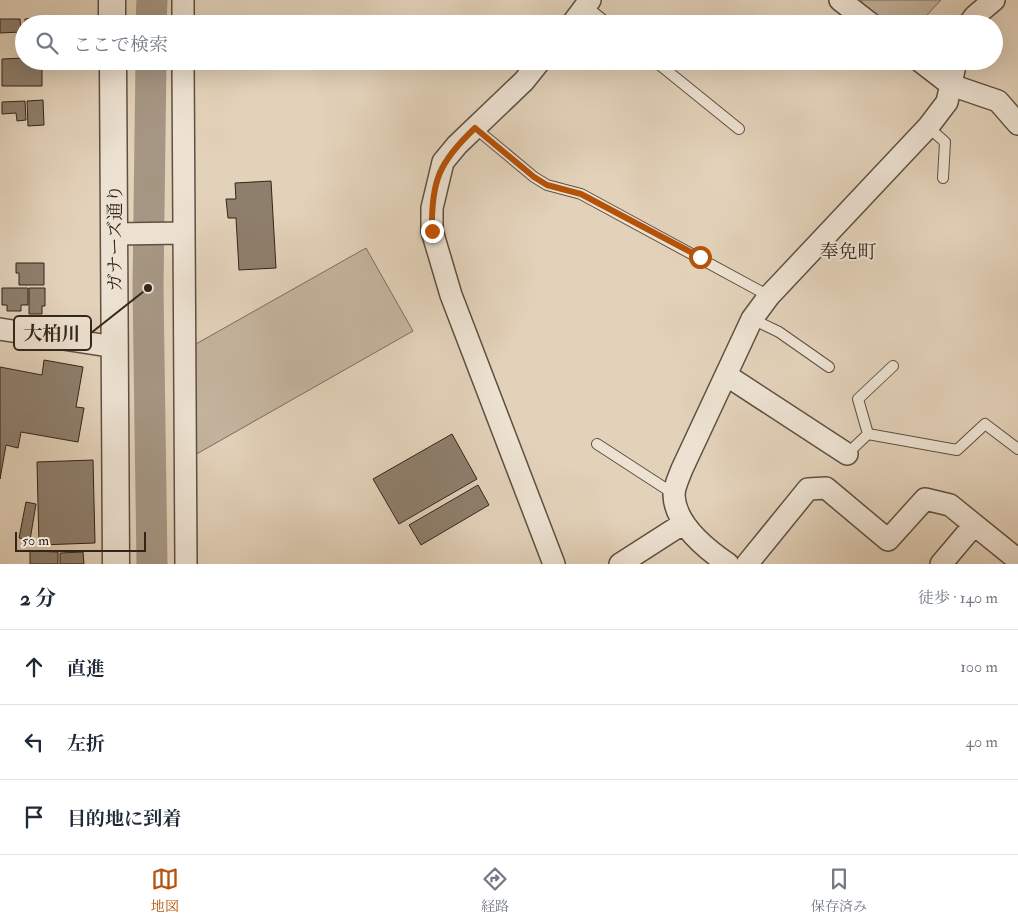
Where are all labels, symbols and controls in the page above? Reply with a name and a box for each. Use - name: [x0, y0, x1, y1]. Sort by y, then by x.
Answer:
- search box: [15, 15, 1003, 70]
- icon: search: [33, 29, 61, 57]
- text: ここで検索: [73, 33, 168, 57]
- street label: ガナーズ通り: [104, 184, 127, 292]
- route end: [421, 220, 444, 243]
- district label: 奉免町: [819, 240, 877, 264]
- route start: [689, 246, 712, 269]
- callout: 大柏川: [14, 316, 91, 350]
- text: 大柏川: [23, 322, 81, 346]
- scale bar: [15, 529, 146, 552]
- text: 50 m: [22, 532, 49, 549]
- text: 2 分: [20, 585, 56, 612]
- text: 徒歩 · 140 m: [918, 588, 998, 608]
- icon: ahead: [20, 653, 48, 681]
- text: 直進: [67, 657, 105, 681]
- text: 100 m: [960, 657, 998, 677]
- icon: left: [20, 728, 48, 756]
- text: 左折: [67, 732, 105, 756]
- text: 40 m: [965, 732, 998, 752]
- icon: arrive: [20, 803, 48, 831]
- text: 目的地に到着: [67, 807, 181, 831]
- tab: 地図: [151, 865, 179, 915]
- tab: 経路: [481, 865, 509, 915]
- tab: 保存済み: [811, 865, 867, 915]

